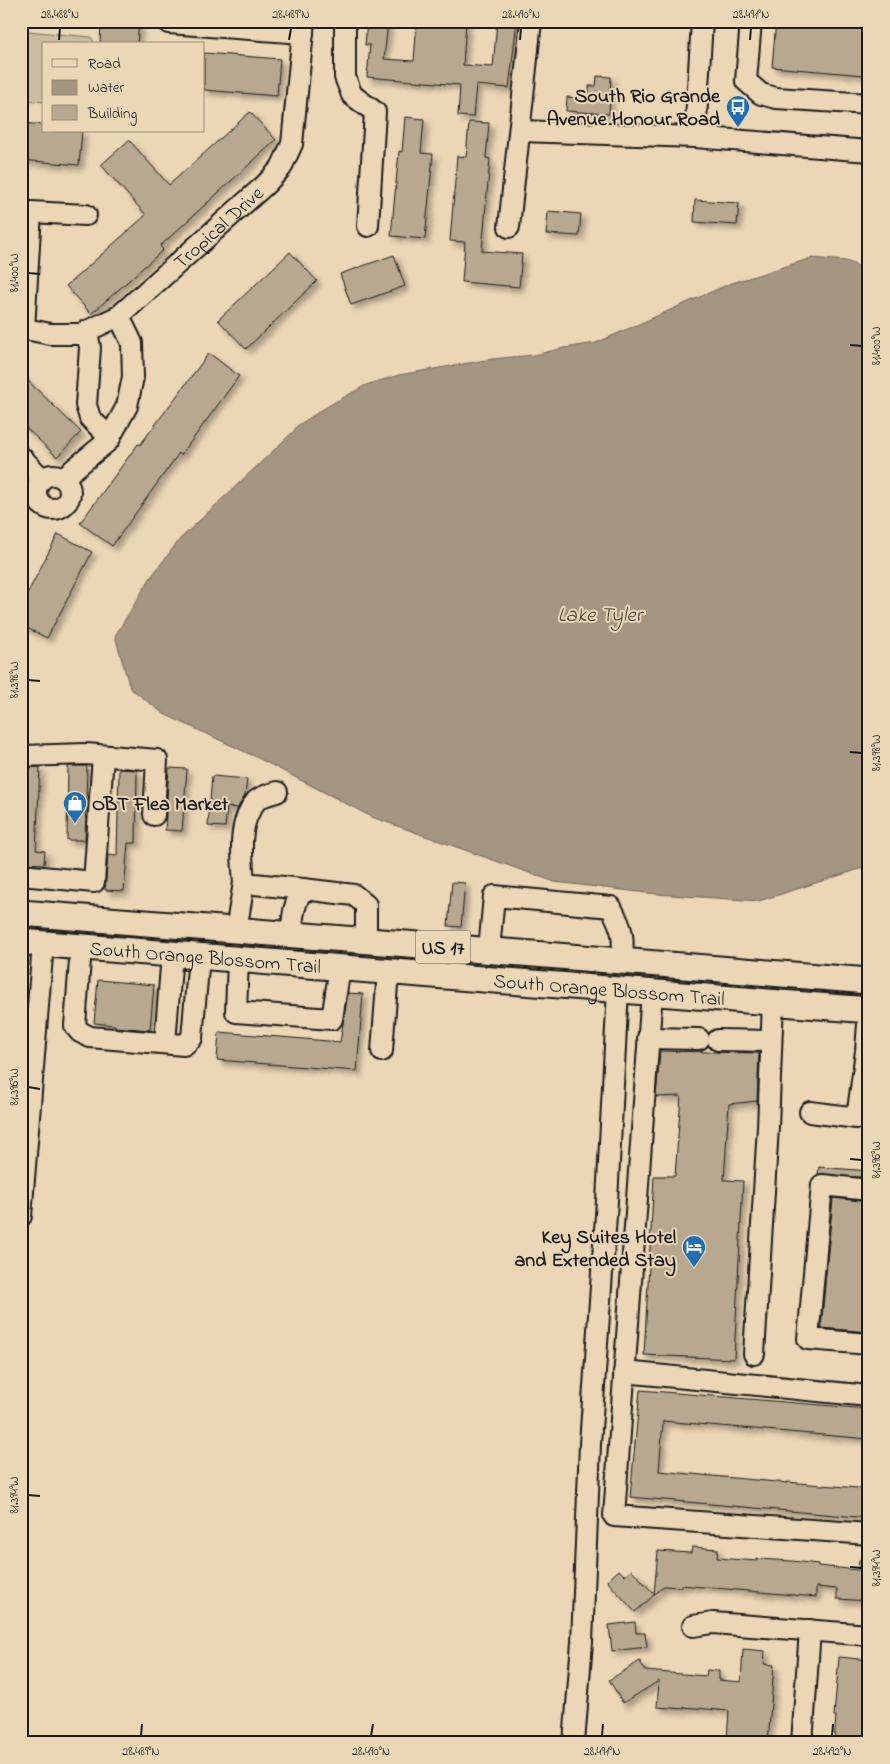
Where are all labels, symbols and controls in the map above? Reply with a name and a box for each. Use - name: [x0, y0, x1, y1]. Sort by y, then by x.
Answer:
- text: 28.488°N: [41, 6, 79, 24]
- text: 28.489°N: [272, 6, 310, 24]
- text: 28.490°N: [502, 6, 540, 24]
- text: 28.491°N: [733, 6, 769, 24]
- legend: [42, 42, 205, 132]
- text: Road: [88, 53, 121, 75]
- text: Water: [88, 77, 124, 99]
- place label: South Rio Grande Avenue Honour Road: [547, 83, 721, 135]
- bus stop icon: South Rio Grande Avenue Honour Road: [725, 94, 751, 128]
- text: Building: [87, 103, 137, 126]
- street label: Tropical Drive: [168, 180, 271, 277]
- text: 81.400°W: [6, 254, 24, 292]
- text: 81.400°W: [868, 327, 886, 365]
- water label: Lake Tyler: [558, 601, 645, 631]
- text: 81.398°W: [6, 662, 24, 698]
- text: 81.398°W: [868, 735, 886, 771]
- shop icon: OBT Flea Market: [62, 790, 88, 824]
- place label: OBT Flea Market: [92, 791, 229, 820]
- road number: US 17: [416, 930, 470, 964]
- street label: South Orange Blossom Trail: [89, 936, 322, 983]
- street label: South Orange Blossom Trail: [492, 968, 726, 1015]
- text: 81.396°W: [6, 1068, 24, 1106]
- text: 81.396°W: [868, 1141, 886, 1179]
- place label: Key Suites Hotel and Extended Stay: [515, 1224, 676, 1277]
- hotel icon: Key Suites Hotel and Extended Stay: [681, 1234, 707, 1268]
- text: 81.394°W: [6, 1477, 24, 1513]
- text: 81.394°W: [868, 1550, 886, 1586]
- text: 28.489°N: [122, 1743, 160, 1761]
- text: 28.490°N: [352, 1743, 390, 1761]
- text: 28.491°N: [584, 1743, 620, 1761]
- text: 28.492°N: [813, 1743, 851, 1761]

